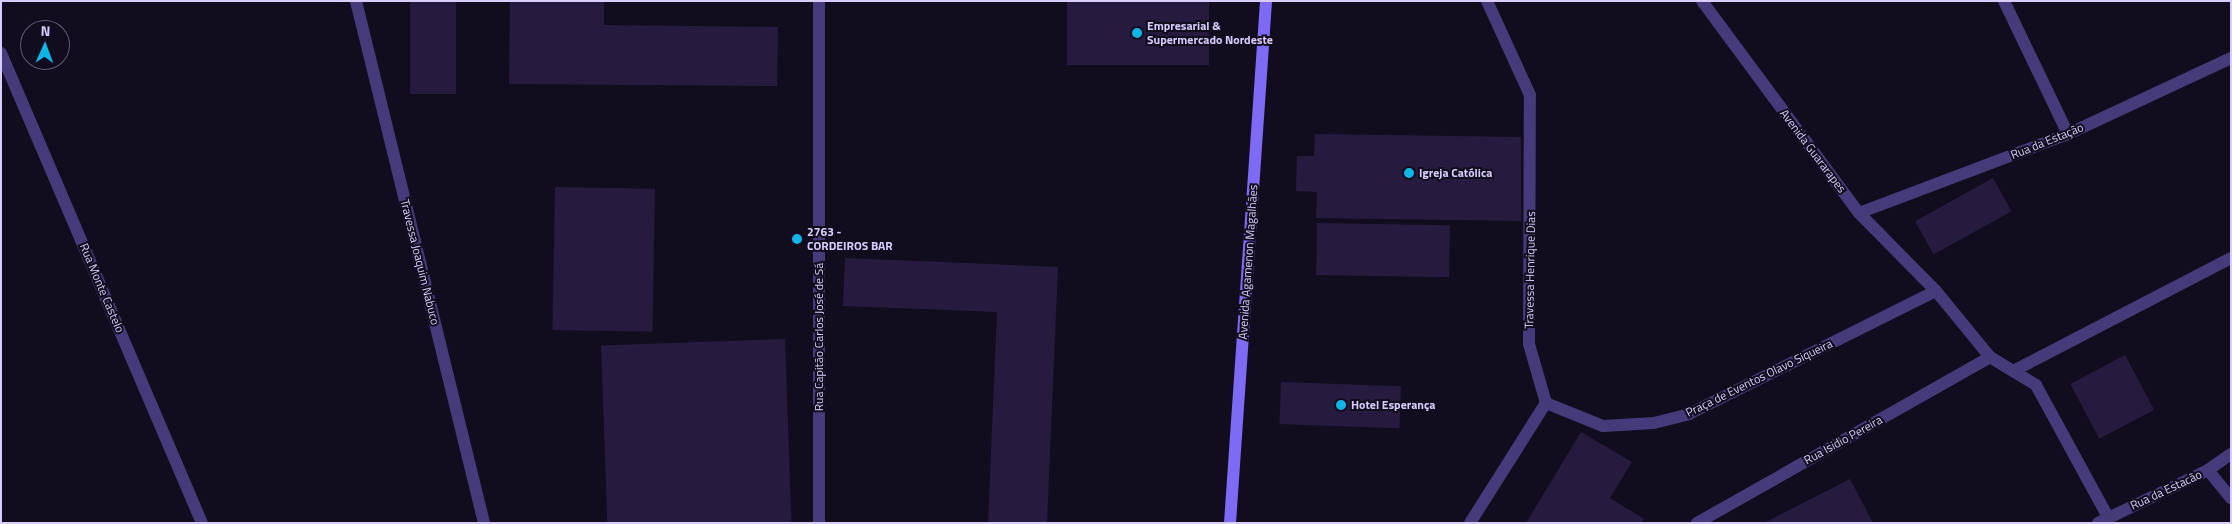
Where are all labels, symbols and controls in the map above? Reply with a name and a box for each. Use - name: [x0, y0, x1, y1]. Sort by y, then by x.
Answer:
- place label: Empresarial & Supermercado Nordeste: [1147, 19, 1273, 47]
- north arrow: [20, 20, 70, 70]
- text: N: [40, 20, 51, 41]
- marker: Empresarial & Supermercado Nordeste: [1131, 27, 1143, 39]
- street label: Avenida Guararapes: [1777, 106, 1849, 196]
- street label: Rua da Estação: [2008, 120, 2086, 162]
- place label: Igreja Católica: [1419, 166, 1492, 180]
- marker: Igreja Católica: [1403, 167, 1415, 179]
- street label: Avenida Agamenon Magalhães: [1235, 184, 1261, 340]
- street label: Travessa Joaquim Nabuco: [397, 198, 443, 326]
- street label: Travessa Henrique Dias: [1522, 211, 1538, 329]
- place label: 2763 - CORDEIROS BAR: [807, 225, 893, 253]
- marker: 2763 - CORDEIROS BAR: [791, 233, 803, 245]
- street label: Rua Monte Castelo: [77, 241, 127, 335]
- street label: Rua Capitão Carlos José de Sá: [812, 263, 826, 411]
- street label: Praça de Eventos Olavo Siqueira: [1683, 336, 1835, 420]
- place label: Hotel Esperança: [1351, 398, 1435, 412]
- marker: Hotel Esperança: [1335, 399, 1347, 411]
- street label: Rua Isidio Pereira: [1801, 412, 1885, 468]
- street label: Rua da Estacão: [2128, 467, 2204, 513]

